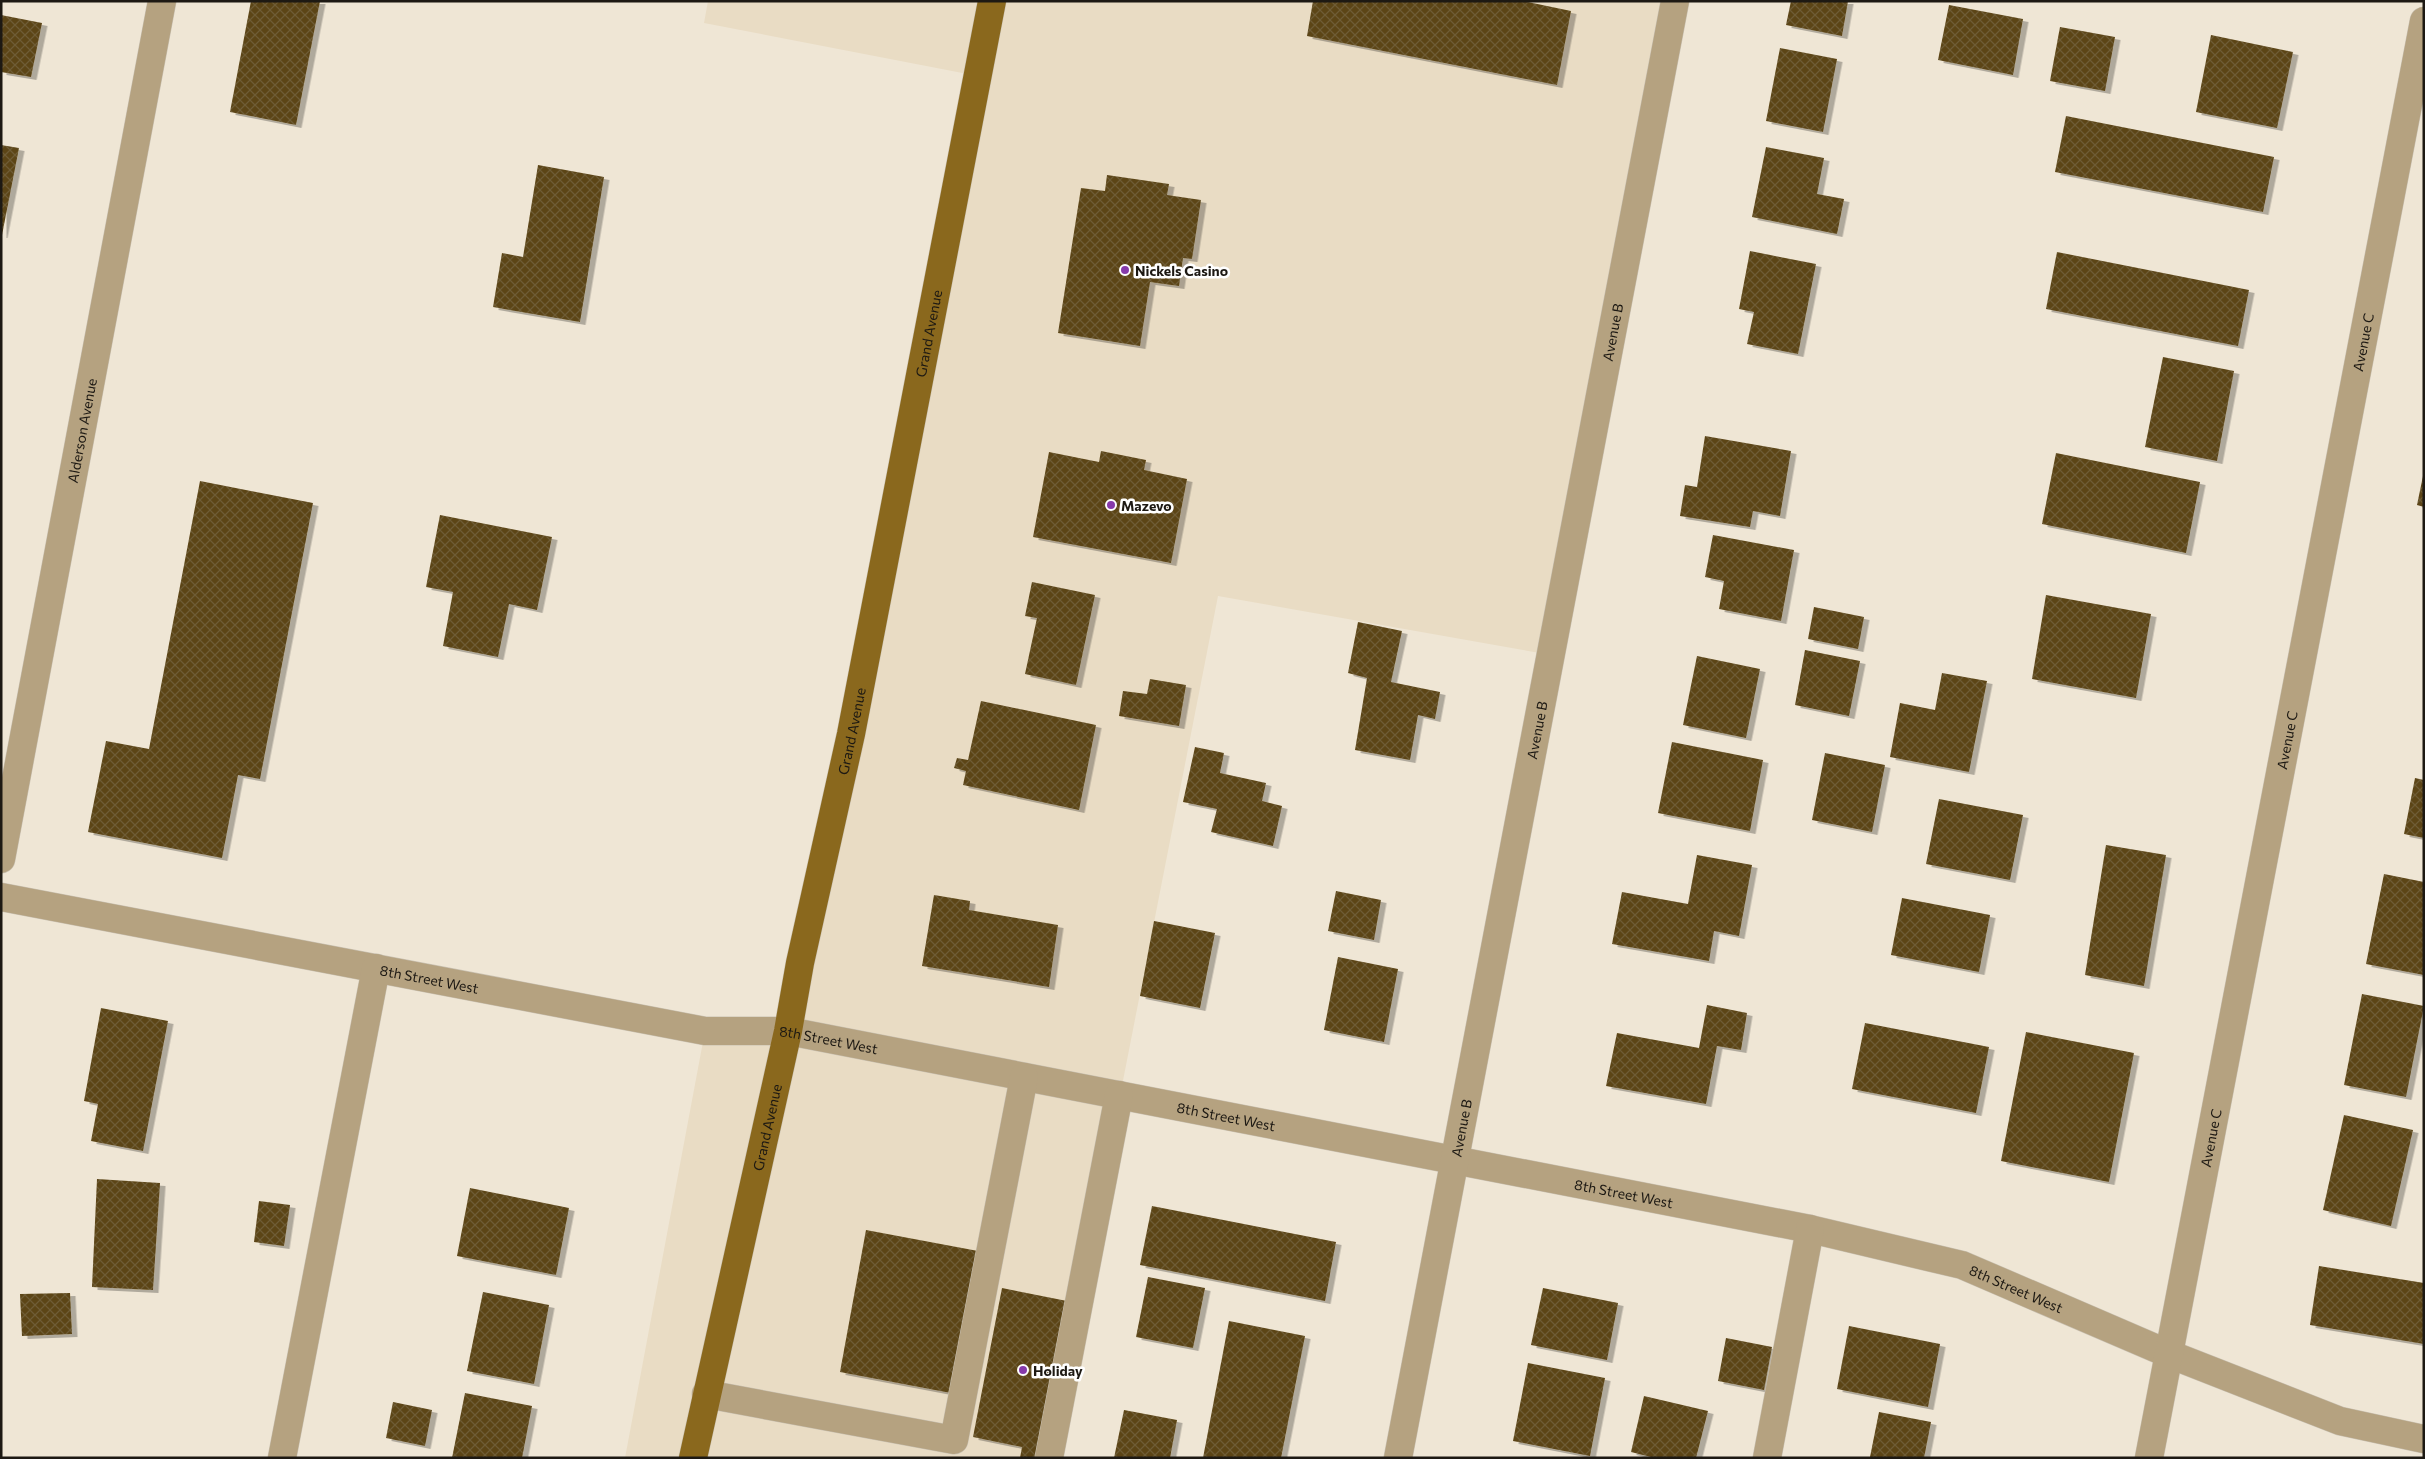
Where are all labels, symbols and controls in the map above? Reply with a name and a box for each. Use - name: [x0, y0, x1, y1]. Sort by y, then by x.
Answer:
- place label: Nickels Casino: [1135, 262, 1228, 279]
- marker: Nickels Casino: [1119, 264, 1131, 276]
- street label: Grand Avenue: [911, 288, 945, 379]
- street label: Avenue B: [1598, 302, 1626, 362]
- street label: Avenue C: [2349, 312, 2376, 373]
- street label: Alderson Avenue: [63, 377, 100, 484]
- place label: Mazevo: [1121, 497, 1172, 514]
- marker: Mazevo: [1105, 499, 1117, 511]
- street label: Grand Avenue: [834, 686, 868, 776]
- street label: Avenue B: [1523, 700, 1550, 760]
- street label: Avenue C: [2273, 709, 2300, 771]
- street label: 8th Street West: [379, 961, 480, 996]
- street label: 8th Street West: [779, 1023, 880, 1057]
- street label: Grand Avenue: [749, 1082, 785, 1172]
- street label: 8th Street West: [1175, 1098, 1277, 1134]
- street label: Avenue B: [1447, 1098, 1475, 1158]
- street label: Avenue C: [2196, 1107, 2224, 1168]
- street label: 8th Street West: [1573, 1175, 1675, 1211]
- street label: 8th Street West: [1967, 1261, 2066, 1316]
- place label: Holiday: [1033, 1362, 1083, 1379]
- marker: Holiday: [1017, 1364, 1029, 1376]

